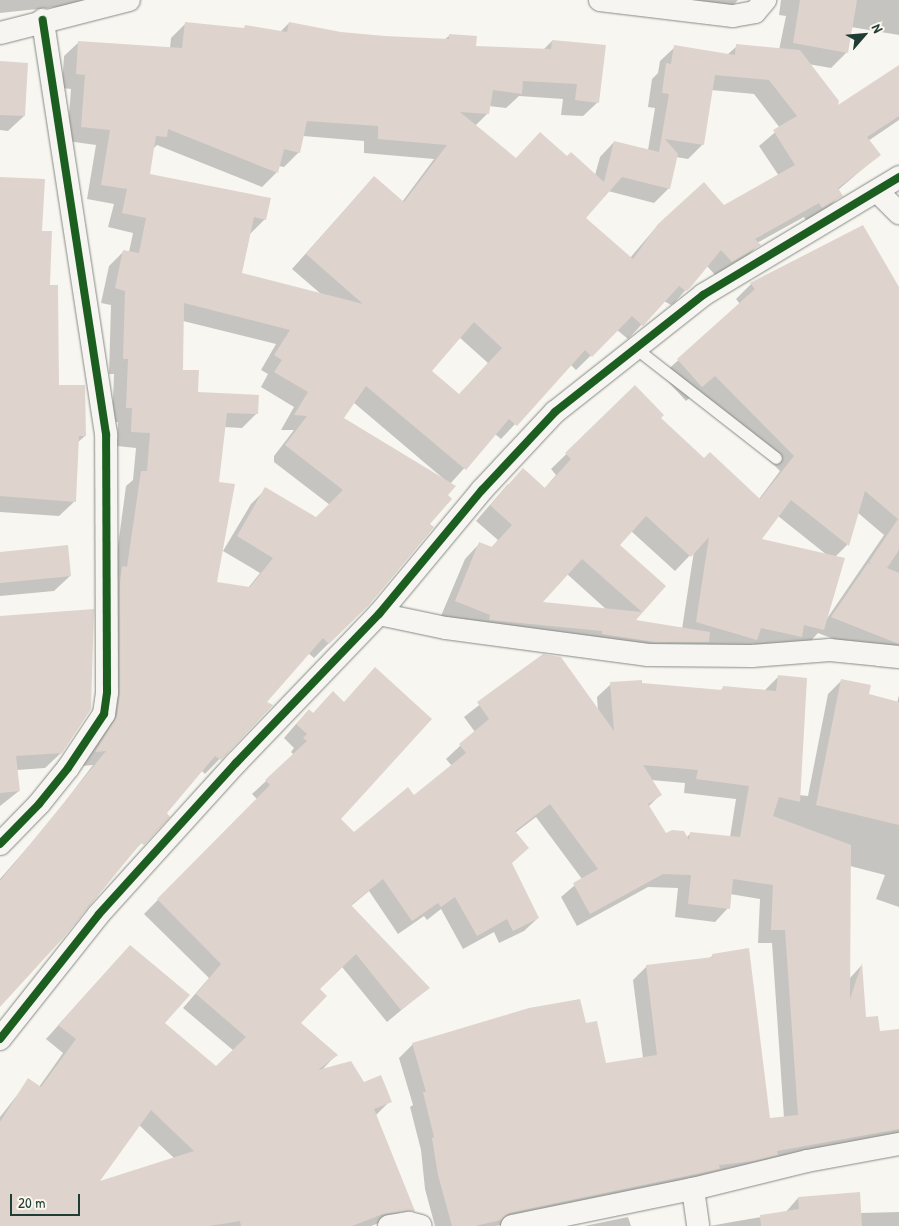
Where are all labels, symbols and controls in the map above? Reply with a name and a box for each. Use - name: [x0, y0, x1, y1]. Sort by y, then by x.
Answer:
- north arrow: [839, 10, 889, 60]
- text: N: [868, 20, 888, 36]
- scale bar: [12, 1184, 82, 1216]
- text: 20 m: [18, 1192, 45, 1213]

